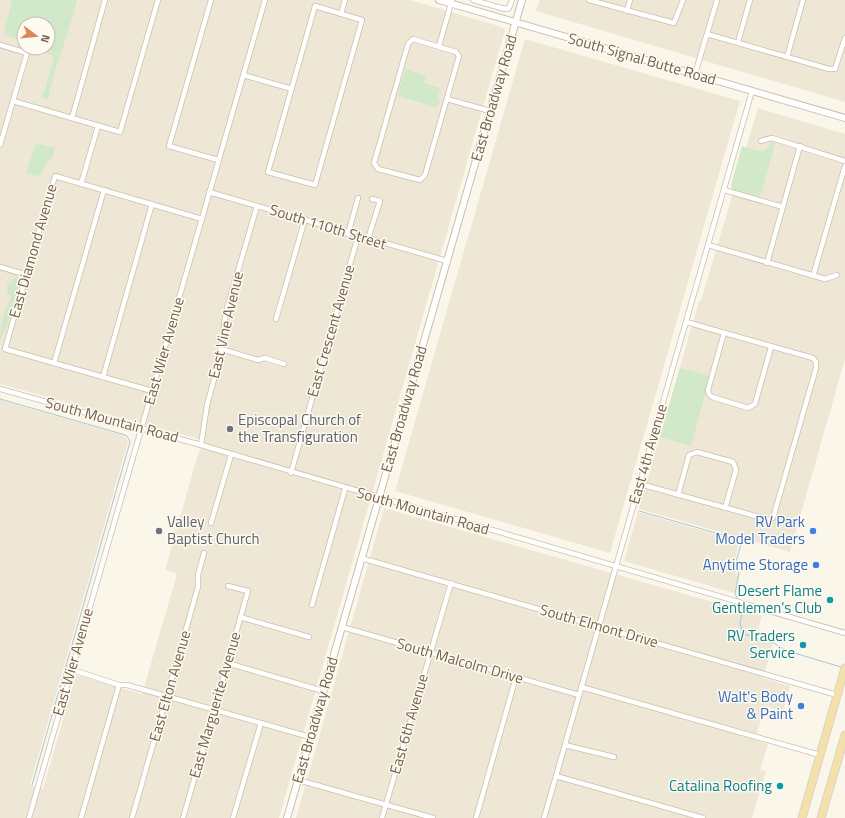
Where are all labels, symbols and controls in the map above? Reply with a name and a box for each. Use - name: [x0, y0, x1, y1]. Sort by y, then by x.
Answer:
- north arrow: [16, 16, 56, 56]
- street label: South Signal Butte Road: [565, 26, 719, 91]
- street label: East Broadway Road: [464, 32, 523, 164]
- text: N: [37, 33, 54, 45]
- street label: East Diamond Avenue: [2, 181, 63, 321]
- street label: South 110th Street: [267, 198, 390, 255]
- street label: East Crescent Avenue: [301, 262, 360, 400]
- street label: East Vine Avenue: [202, 269, 249, 381]
- street label: East Wier Avenue: [137, 294, 190, 407]
- street label: East Broadway Road: [374, 343, 433, 475]
- street label: South Mountain Road: [43, 391, 181, 448]
- street label: East 4th Avenue: [622, 401, 673, 507]
- place label: Episcopal Church of the Transfiguration: [238, 408, 361, 448]
- marker: Episcopal Church of the Transfiguration: [225, 424, 235, 434]
- street label: South Mountain Road: [354, 481, 492, 540]
- place label: Valley Baptist Church: [167, 510, 260, 550]
- place label: RV Park Model Traders: [715, 510, 805, 550]
- marker: Valley Baptist Church: [154, 526, 164, 536]
- marker: RV Park Model Traders: [808, 526, 818, 536]
- place label: Anytime Storage: [703, 553, 808, 576]
- marker: Anytime Storage: [811, 560, 821, 570]
- place label: Desert Flame Gentlemen's Club: [712, 579, 822, 619]
- marker: Desert Flame Gentlemen's Club: [825, 595, 835, 605]
- street label: South Elmont Drive: [537, 598, 661, 653]
- street label: East Wier Avenue: [46, 605, 99, 718]
- place label: RV Traders Service: [727, 624, 795, 664]
- street label: East Elton Avenue: [143, 628, 196, 744]
- street label: East Marguerite Avenue: [183, 629, 246, 781]
- street label: South Malcolm Drive: [394, 631, 526, 690]
- marker: RV Traders Service: [798, 640, 808, 650]
- street label: East Broadway Road: [285, 654, 344, 786]
- street label: East 6th Avenue: [383, 671, 434, 777]
- place label: Walt's Body & Paint: [718, 685, 794, 725]
- marker: Walt's Body & Paint: [796, 701, 806, 711]
- place label: Catalina Roofing: [669, 774, 772, 797]
- marker: Catalina Roofing: [775, 781, 785, 791]

